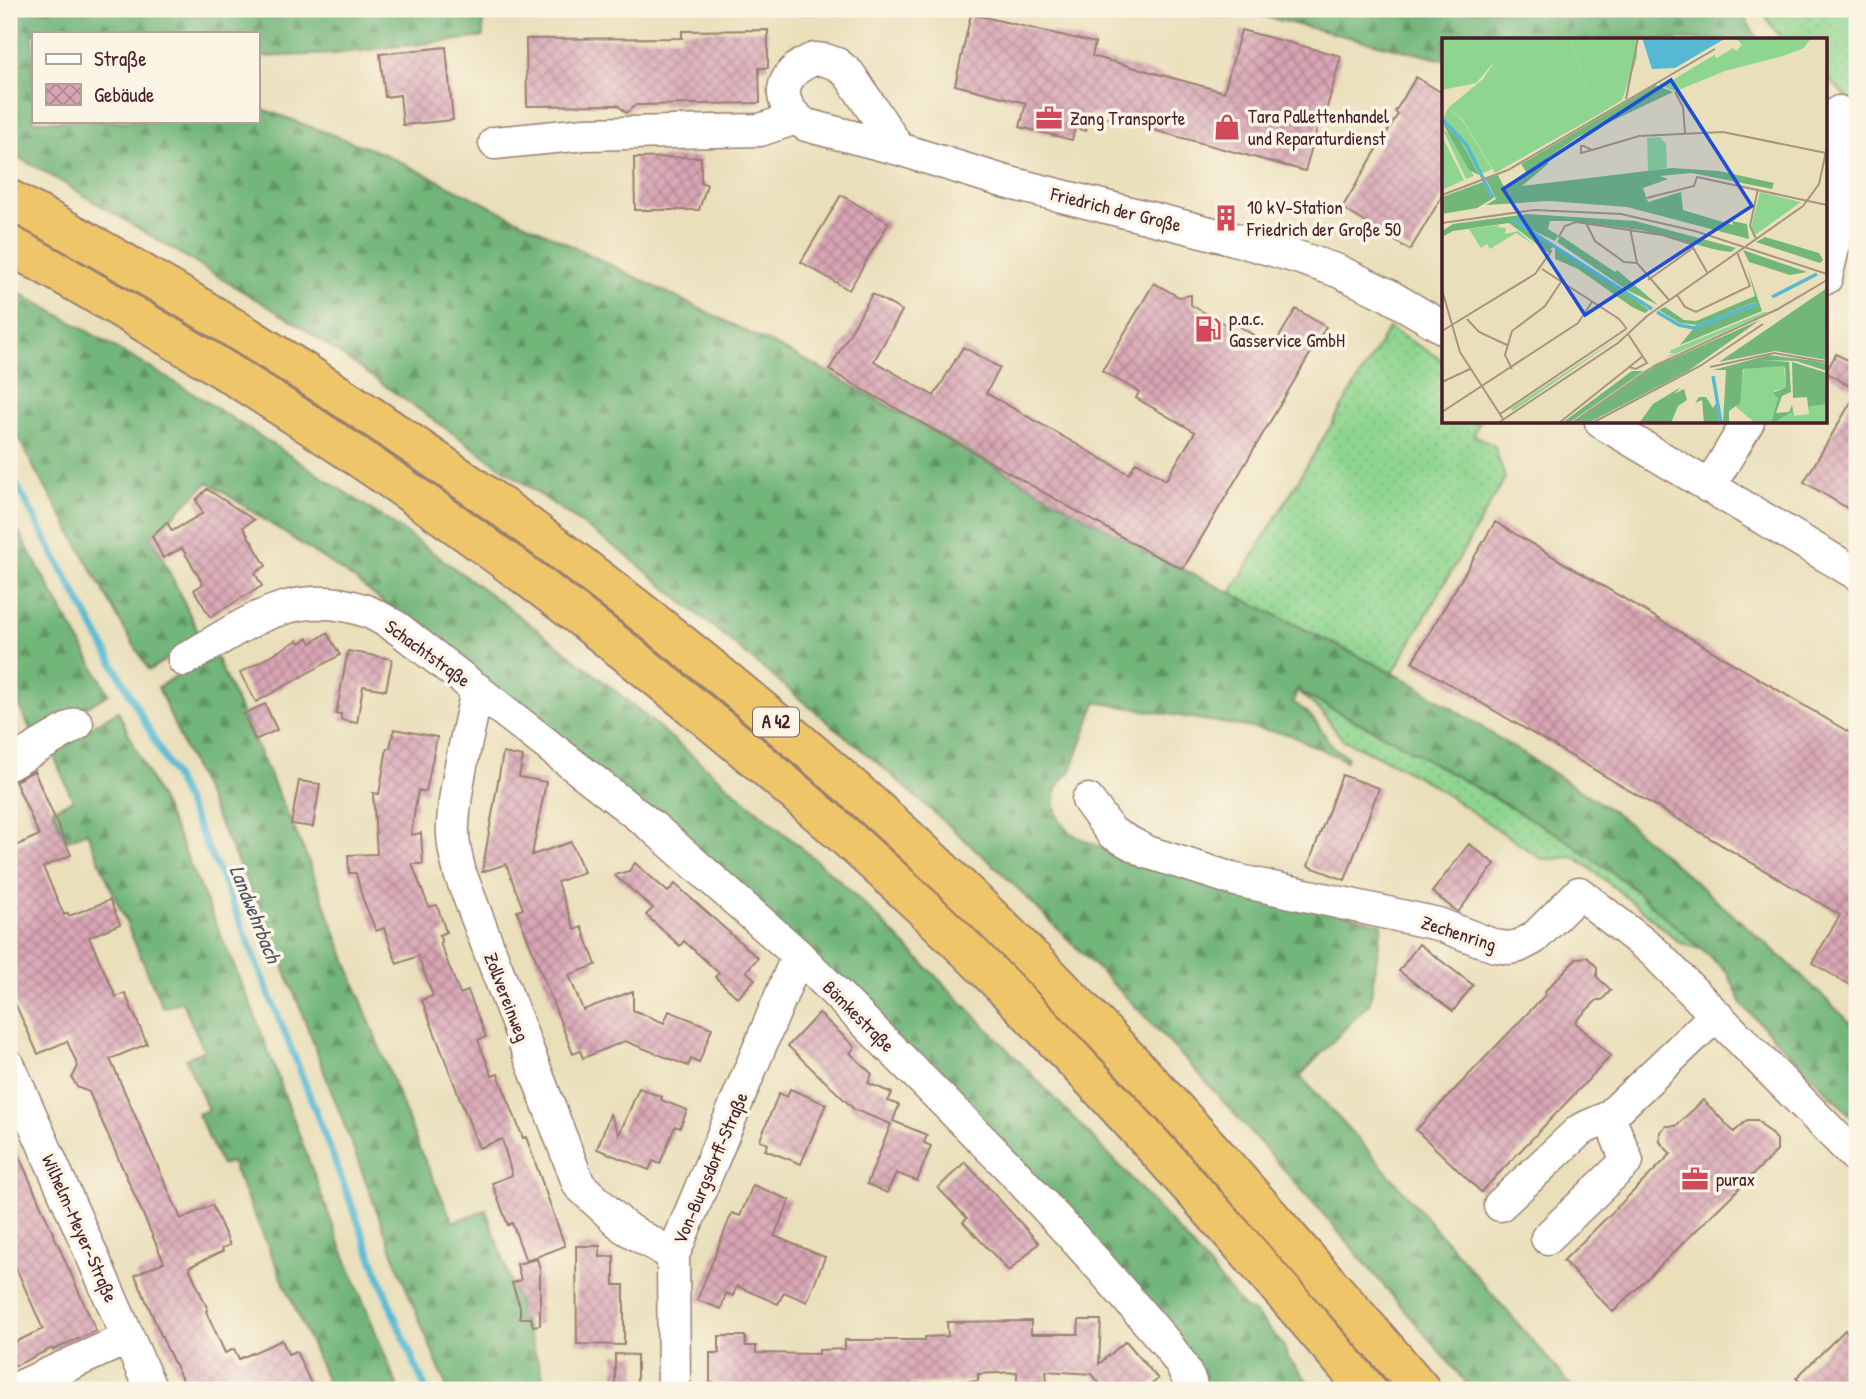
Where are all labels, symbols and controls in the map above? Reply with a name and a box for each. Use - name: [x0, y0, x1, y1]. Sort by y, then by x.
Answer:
- legend: [32, 32, 259, 122]
- inset map: [1442, 38, 1828, 424]
- text: Straße: [94, 44, 147, 73]
- text: Gebäude: [94, 80, 154, 109]
- office icon: Zang Transporte: [1034, 103, 1064, 133]
- place label: Tara Pallettenhandel und Reparaturdienst: [1248, 103, 1390, 151]
- place label: Zang Transporte: [1070, 105, 1186, 131]
- shop icon: Tara Pallettenhandel und Reparaturdienst: [1212, 112, 1242, 142]
- street label: Friedrich der Große: [1047, 180, 1184, 238]
- place label: 10 kV-Station Friedrich der Große 50: [1246, 194, 1401, 242]
- building icon: 10 kV-Station Friedrich der Große 50: [1211, 203, 1241, 233]
- place label: p.a.c. Gasservice GmbH: [1229, 305, 1345, 353]
- fuel station icon: p.a.c. Gasservice GmbH: [1193, 314, 1223, 344]
- street label: Schachtstraße: [380, 613, 476, 693]
- road number: A 42: [753, 708, 799, 736]
- water label: Landwehrbach: [223, 861, 289, 968]
- street label: Zechenring: [1418, 909, 1500, 957]
- street label: Zollvereinweg: [478, 949, 536, 1045]
- street label: Bömkestraße: [817, 974, 901, 1058]
- street label: Von-Burgsdorff-Straße: [666, 1088, 754, 1248]
- street label: Wilhelm-Meyer-Straße: [36, 1150, 124, 1306]
- office icon: purax: [1680, 1164, 1710, 1194]
- place label: purax: [1716, 1166, 1755, 1192]

